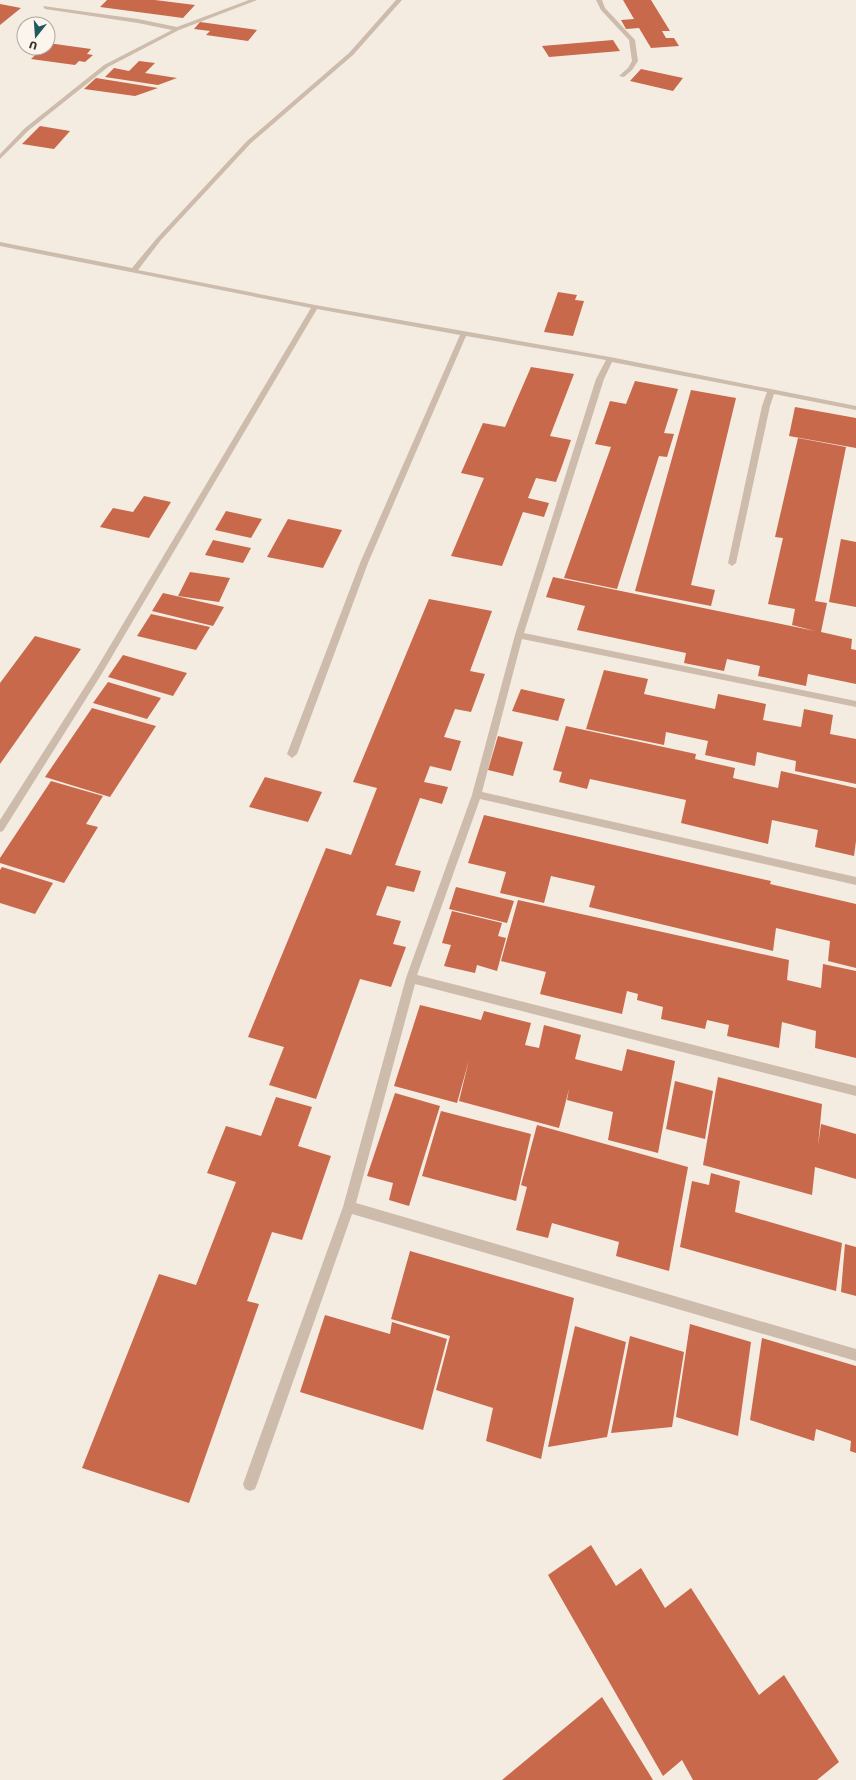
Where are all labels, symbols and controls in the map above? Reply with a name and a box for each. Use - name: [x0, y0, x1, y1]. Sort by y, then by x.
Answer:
- north arrow: [16, 16, 56, 56]
- text: U: [27, 38, 39, 52]

